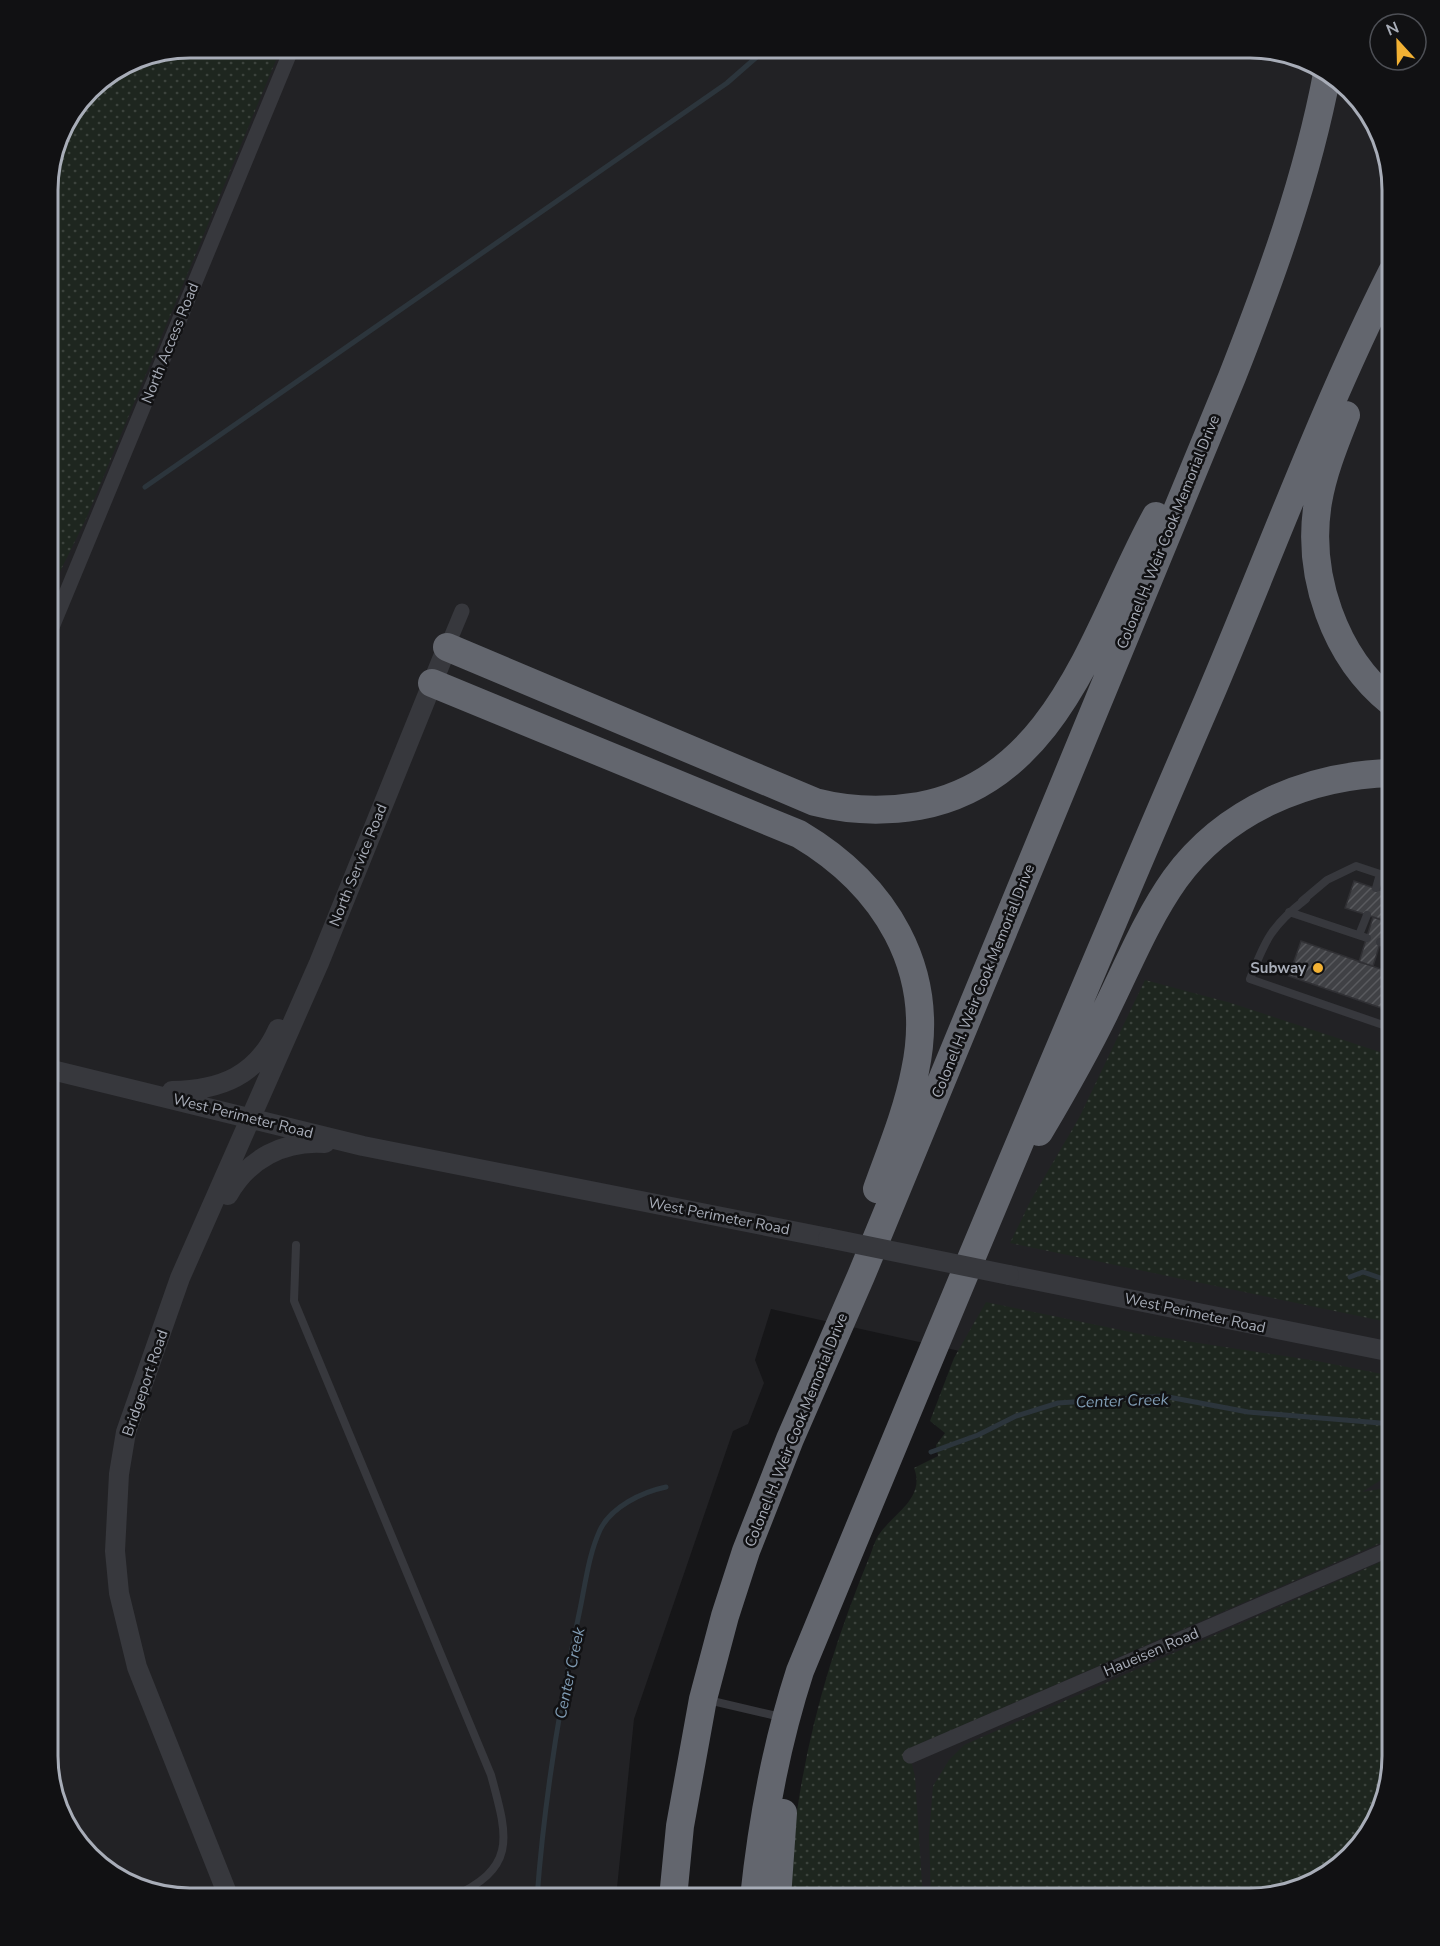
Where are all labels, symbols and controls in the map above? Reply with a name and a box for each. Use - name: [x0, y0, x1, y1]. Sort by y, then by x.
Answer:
- north arrow: [1368, 12, 1428, 72]
- text: N: [1383, 17, 1402, 41]
- street label: North Access Road: [137, 280, 203, 406]
- street label: Colonel H. Weir Cook Memorial Drive: [1112, 412, 1224, 652]
- street label: North Service Road: [324, 801, 392, 929]
- street label: Colonel H. Weir Cook Memorial Drive: [927, 861, 1039, 1101]
- place label: Subway: [1250, 958, 1306, 978]
- marker: Subway: [1311, 961, 1325, 975]
- street label: West Perimeter Road: [171, 1089, 315, 1143]
- street label: West Perimeter Road: [646, 1192, 792, 1240]
- street label: West Perimeter Road: [1123, 1288, 1267, 1338]
- street label: Colonel H. Weir Cook Memorial Drive: [740, 1310, 852, 1550]
- street label: Bridgeport Road: [117, 1327, 173, 1439]
- water label: Center Creek: [1075, 1388, 1170, 1414]
- street label: Haueisen Road: [1100, 1623, 1202, 1681]
- water label: Center Creek: [550, 1624, 591, 1721]

